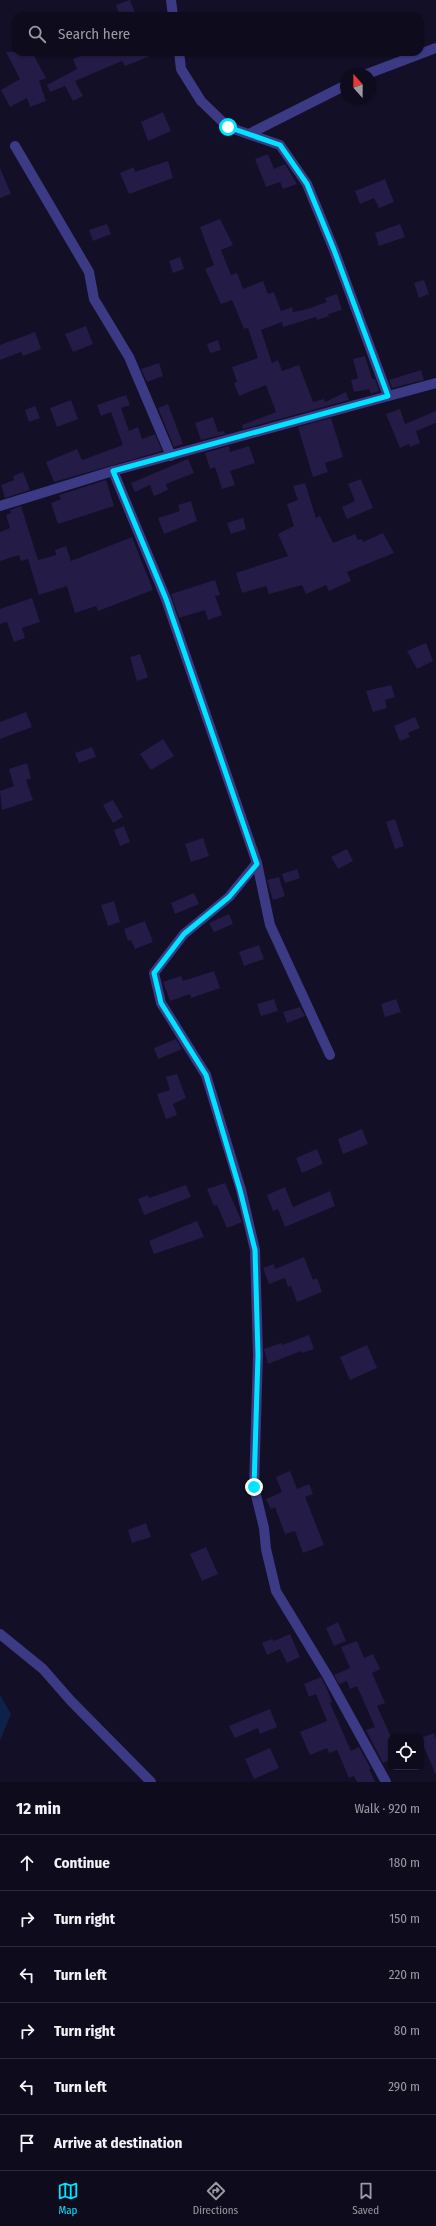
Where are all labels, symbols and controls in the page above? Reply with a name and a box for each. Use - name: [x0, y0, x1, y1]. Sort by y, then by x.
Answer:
- search box: [12, 12, 424, 56]
- icon: search: [26, 23, 48, 45]
- text: Search here: [58, 25, 130, 43]
- north arrow: [340, 68, 376, 104]
- route start: [219, 118, 237, 136]
- route end: [245, 1478, 263, 1496]
- map controls: [388, 1734, 424, 1770]
- button: locate: [388, 1734, 424, 1770]
- text: 12 min: [16, 1798, 61, 1819]
- text: Walk · 920 m: [354, 1801, 420, 1816]
- icon: ahead: [16, 1852, 38, 1874]
- text: Continue: [54, 1854, 110, 1872]
- text: 180 m: [389, 1855, 420, 1870]
- icon: right: [16, 1908, 38, 1930]
- text: Turn right: [54, 1910, 115, 1928]
- text: 150 m: [389, 1911, 420, 1926]
- icon: left: [16, 1964, 38, 1986]
- text: Turn left: [54, 1966, 107, 1984]
- text: 220 m: [389, 1967, 420, 1982]
- icon: right: [16, 2020, 38, 2042]
- text: Turn right: [54, 2022, 115, 2040]
- text: 80 m: [394, 2023, 420, 2038]
- icon: left: [16, 2076, 38, 2098]
- text: Turn left: [54, 2078, 107, 2096]
- text: 290 m: [388, 2079, 420, 2094]
- icon: arrive: [16, 2132, 38, 2154]
- text: Arrive at destination: [54, 2134, 182, 2152]
- tab: Map: [57, 2180, 79, 2217]
- tab: Directions: [193, 2180, 238, 2217]
- tab: Saved: [352, 2180, 379, 2217]

